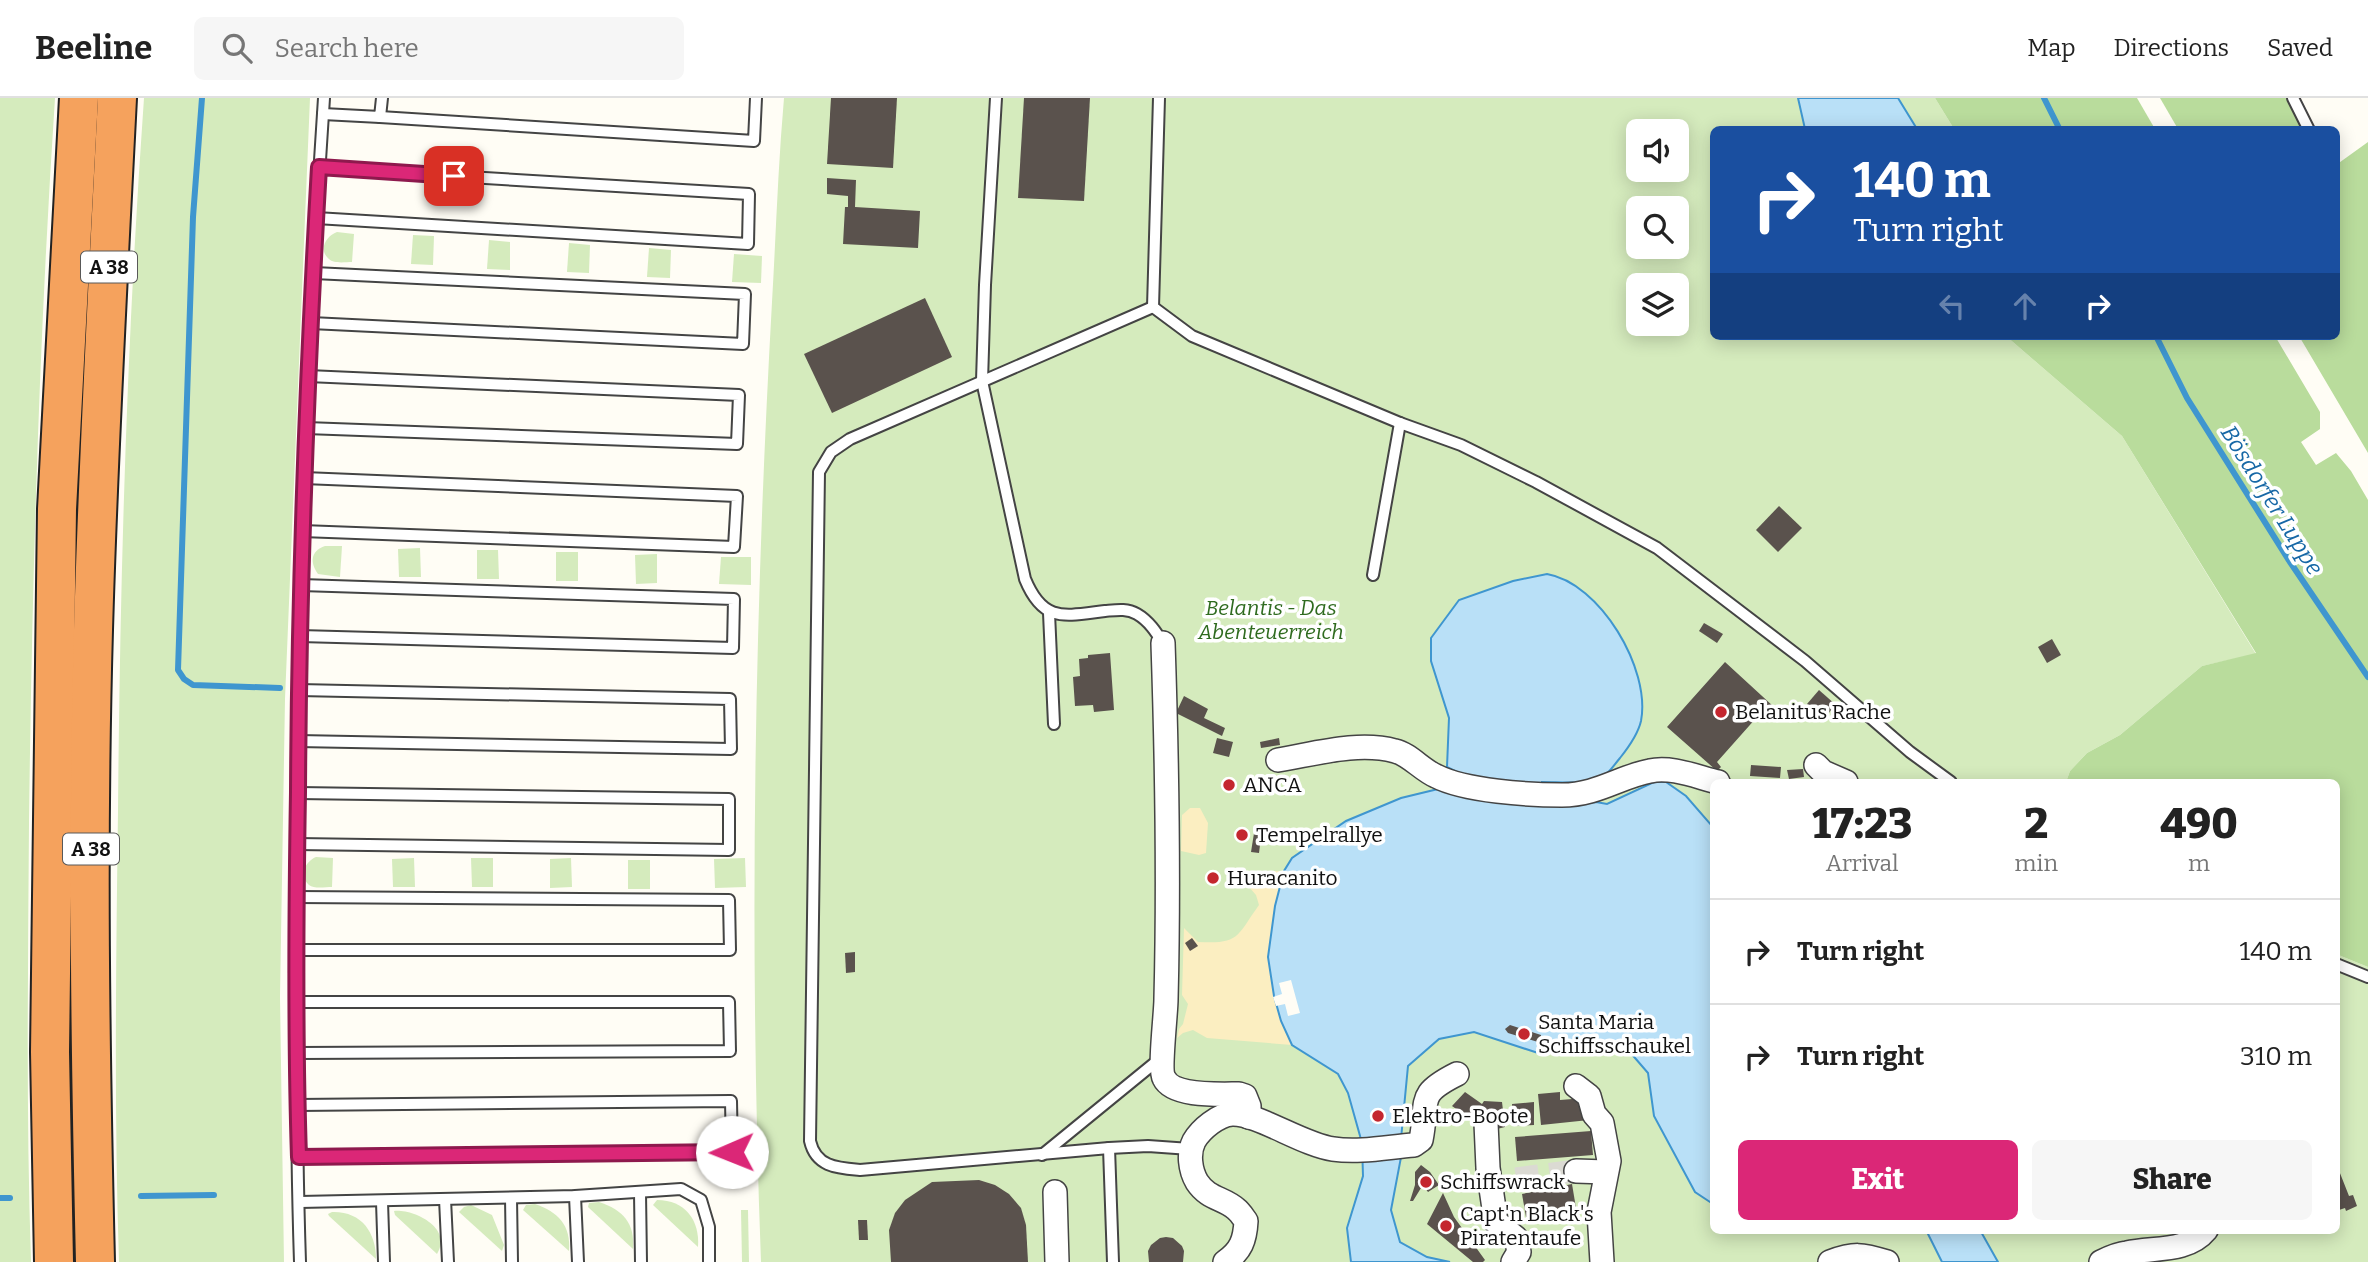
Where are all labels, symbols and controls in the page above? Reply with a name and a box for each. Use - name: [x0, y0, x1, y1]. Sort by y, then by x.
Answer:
- search box: [194, 17, 684, 80]
- text: Beeline: [35, 28, 152, 68]
- icon: search: [218, 29, 256, 67]
- text: Search here: [274, 33, 419, 64]
- text: Map: [2027, 34, 2076, 62]
- text: Directions: [2114, 34, 2229, 62]
- text: Saved: [2267, 34, 2333, 62]
- map controls: [1626, 119, 1689, 336]
- button: sound: [1626, 119, 1689, 182]
- pin: [424, 146, 484, 206]
- text: 140 m: [1853, 151, 1991, 210]
- icon: right: [1738, 154, 1829, 245]
- icon: arrive: [435, 157, 473, 195]
- button: search: [1626, 196, 1689, 259]
- text: Turn right: [1853, 211, 2004, 249]
- road number: A 38: [81, 252, 137, 282]
- button: layers: [1626, 273, 1689, 336]
- icon: left: [1933, 287, 1971, 325]
- icon: ahead: [2006, 287, 2044, 325]
- icon: right: [2079, 287, 2117, 325]
- water label: Bösdorfer Luppe: [2215, 420, 2329, 580]
- park label: Belantis - Das Abenteuerreich: [1197, 595, 1344, 645]
- place label: Belanitus Rache: [1735, 699, 1891, 725]
- marker: Belanitus Rache: [1713, 704, 1729, 720]
- place label: ANCA: [1243, 772, 1302, 798]
- marker: ANCA: [1221, 777, 1237, 793]
- text: 17:23: [1812, 799, 1912, 849]
- text: 2: [2024, 799, 2048, 849]
- text: 490: [2160, 799, 2238, 849]
- place label: Tempelrallye: [1256, 822, 1383, 848]
- marker: Tempelrallye: [1234, 827, 1250, 843]
- road number: A 38: [63, 834, 119, 864]
- text: Arrival: [1826, 849, 1899, 877]
- text: min: [2015, 849, 2058, 877]
- text: m: [2188, 849, 2210, 877]
- place label: Huracanito: [1227, 865, 1338, 891]
- marker: Huracanito: [1205, 870, 1221, 886]
- icon: right: [1738, 933, 1776, 971]
- text: Turn right: [1797, 936, 1924, 967]
- text: 140 m: [2240, 936, 2312, 967]
- place label: Santa Maria Schiffsschaukel: [1538, 1009, 1691, 1059]
- marker: Santa Maria Schiffsschaukel: [1516, 1026, 1532, 1042]
- icon: right: [1738, 1038, 1776, 1076]
- text: Turn right: [1797, 1041, 1924, 1072]
- text: 310 m: [2240, 1041, 2312, 1072]
- place label: Elektro-Boote: [1392, 1103, 1528, 1129]
- marker: Elektro-Boote: [1370, 1108, 1386, 1124]
- position arrow: [695, 1115, 769, 1189]
- button: Exit: [1738, 1140, 2018, 1220]
- button: Share: [2032, 1140, 2312, 1220]
- place label: Schiffswrack: [1440, 1169, 1565, 1195]
- marker: Schiffswrack: [1418, 1174, 1434, 1190]
- place label: Capt'n Black's Piratentaufe: [1460, 1201, 1594, 1251]
- marker: Capt'n Black's Piratentaufe: [1438, 1218, 1454, 1234]

